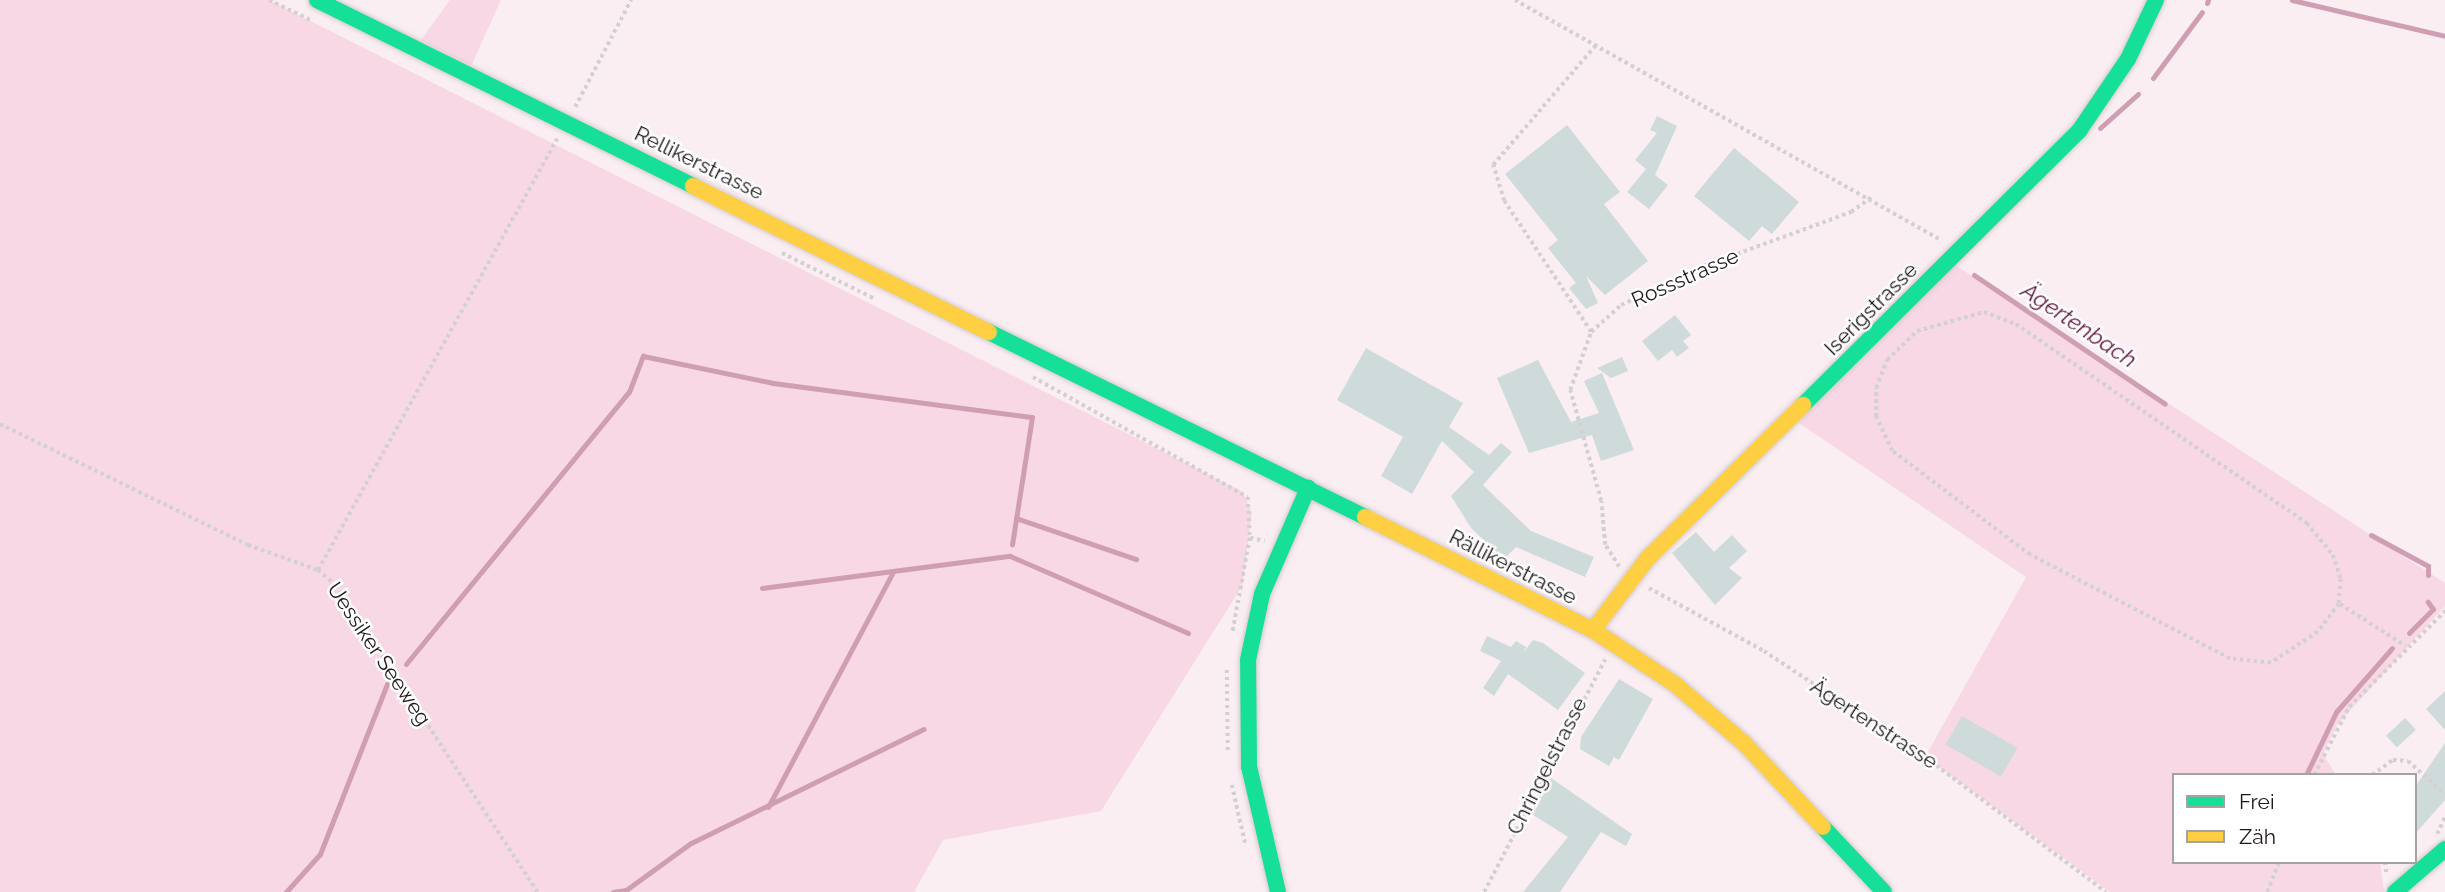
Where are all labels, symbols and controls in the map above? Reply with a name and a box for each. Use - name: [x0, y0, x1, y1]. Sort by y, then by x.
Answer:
- street label: Rellikerstrasse: [630, 121, 768, 205]
- street label: Rossstrasse: [1627, 243, 1743, 313]
- street label: Iserigstrasse: [1819, 257, 1923, 361]
- water label: Ägertenbach: [2016, 276, 2142, 374]
- street label: Rällikerstrasse: [1445, 524, 1581, 610]
- street label: Uessiker Seeweg: [322, 578, 436, 730]
- street label: Ägertenstrasse: [1806, 674, 1942, 774]
- street label: Chringelstrasse: [1502, 693, 1592, 839]
- legend: [2172, 773, 2417, 864]
- text: Frei: [2239, 789, 2275, 814]
- text: Zäh: [2239, 824, 2276, 849]

